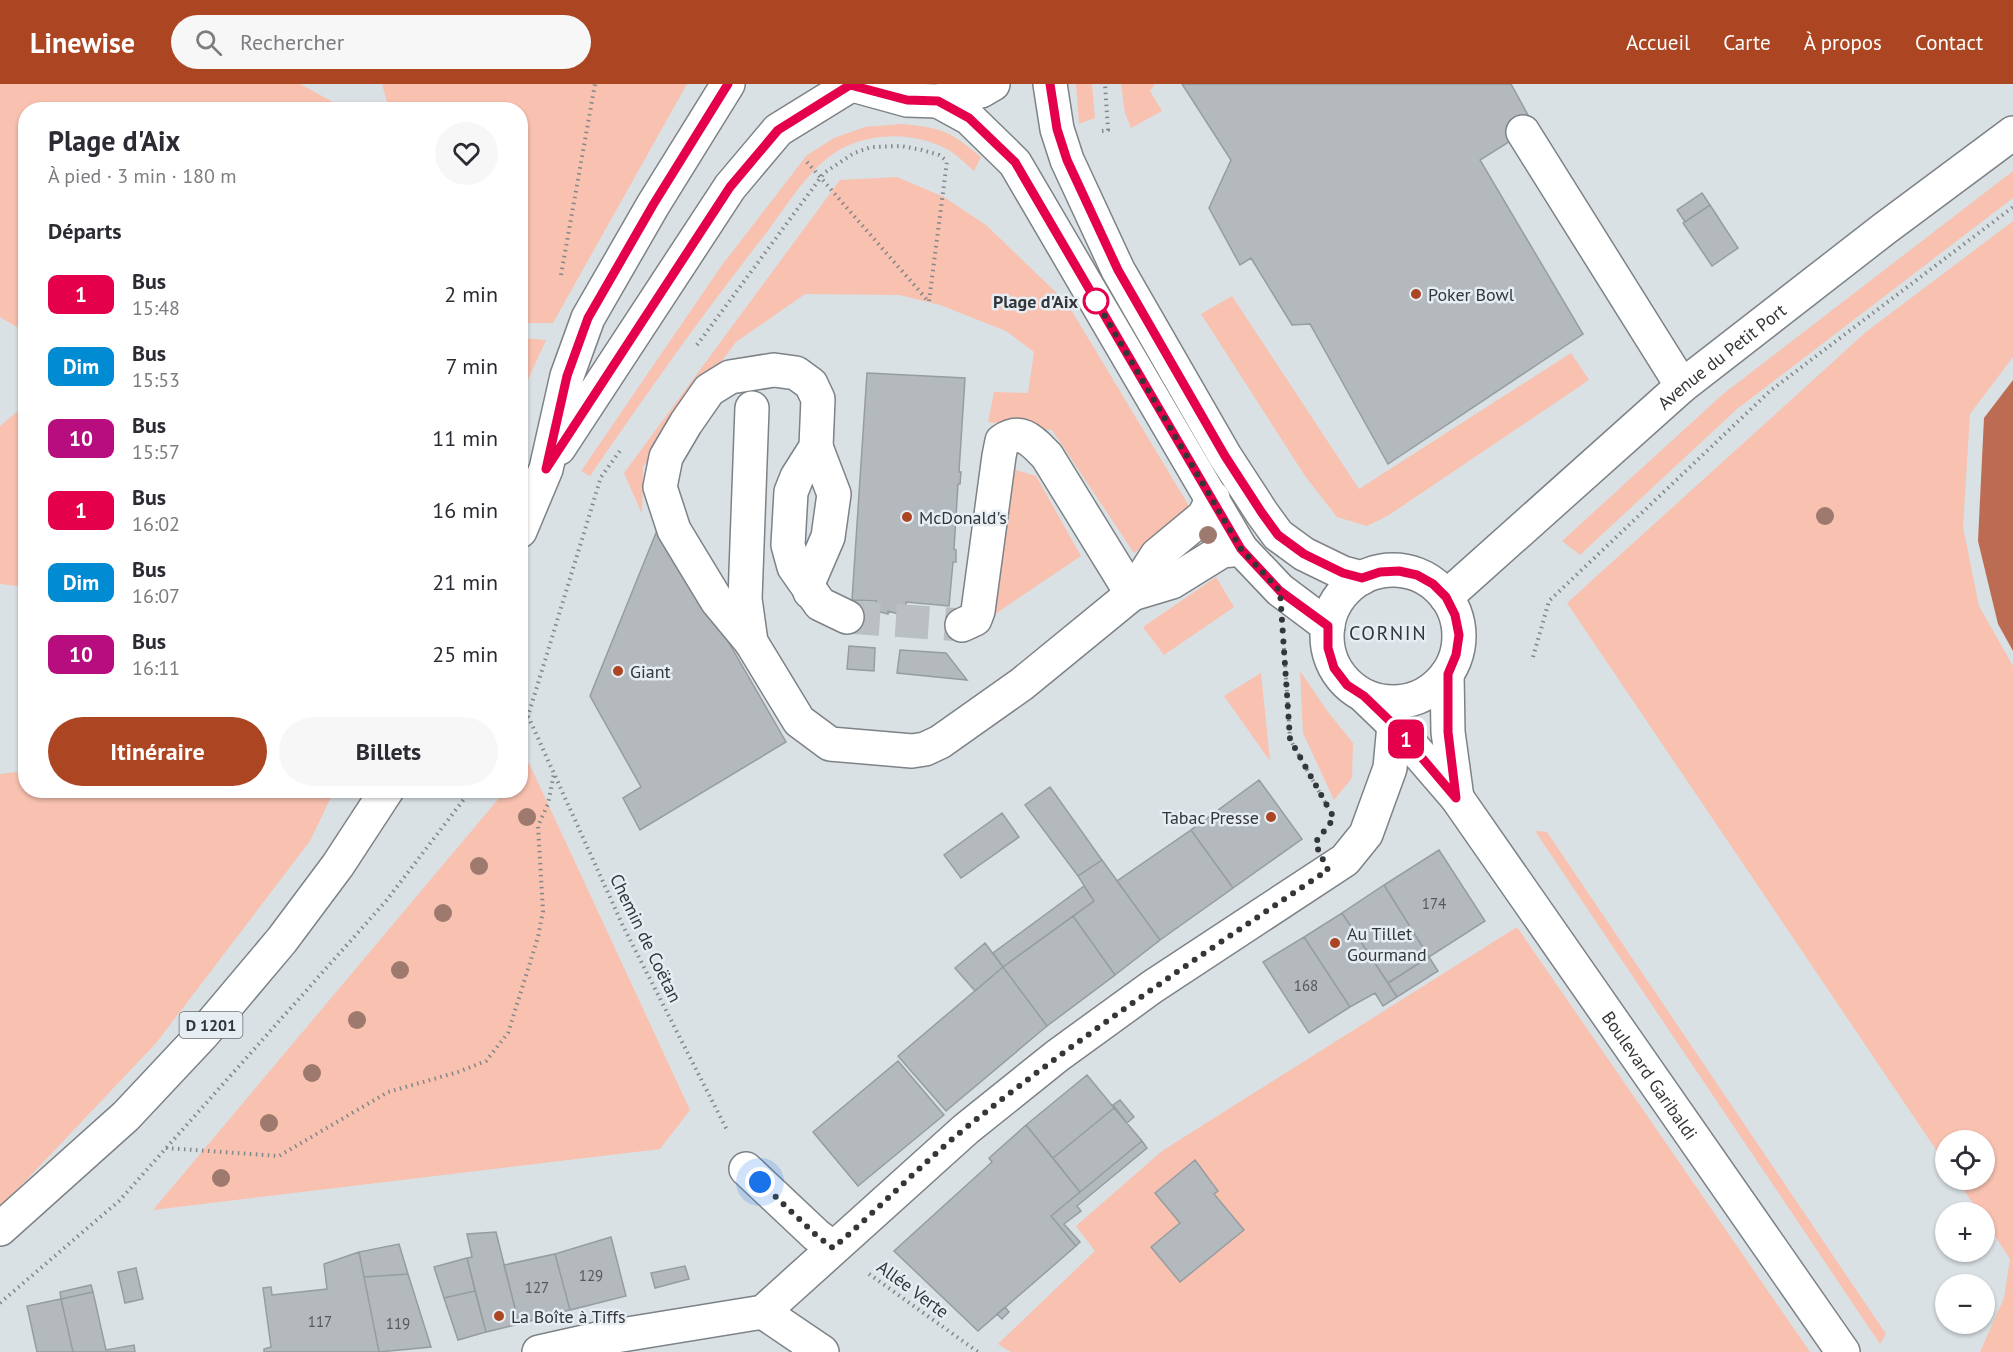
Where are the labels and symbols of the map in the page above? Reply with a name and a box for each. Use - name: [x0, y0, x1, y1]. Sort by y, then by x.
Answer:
- place label: Poker Bowl: [1428, 283, 1515, 306]
- marker: Poker Bowl: [1409, 287, 1423, 301]
- marker: Plage d'Aix: [1083, 288, 1109, 314]
- place label: Plage d'Aix: [993, 290, 1079, 313]
- street label: Avenue du Petit Port: [1652, 298, 1790, 414]
- place label: McDonald's: [919, 506, 1007, 529]
- marker: McDonald's: [900, 510, 914, 524]
- district label: CORNIN: [1349, 620, 1427, 646]
- place label: Giant: [630, 660, 671, 683]
- marker: Giant: [611, 664, 625, 678]
- line badge: 1: [1386, 720, 1426, 758]
- place label: Tabac Presse: [1162, 806, 1259, 829]
- marker: Tabac Presse: [1264, 810, 1278, 824]
- street label: Chemin de Coëtan: [605, 870, 687, 1006]
- house number: 174: [1422, 894, 1446, 913]
- place label: Au Tillet Gourmand: [1347, 922, 1427, 966]
- marker: Au Tillet Gourmand: [1328, 936, 1342, 950]
- house number: 168: [1294, 976, 1318, 995]
- street label: Boulevard Garibaldi: [1597, 1006, 1703, 1144]
- road number: D 1201: [180, 1012, 242, 1038]
- your location: [745, 1167, 775, 1197]
- street label: Allée Verte: [872, 1255, 954, 1323]
- house number: 129: [579, 1266, 603, 1285]
- house number: 127: [525, 1278, 549, 1297]
- place label: La Boîte à Tiffs: [511, 1305, 626, 1328]
- marker: La Boîte à Tiffs: [492, 1309, 506, 1323]
- house number: 117: [308, 1312, 332, 1331]
- house number: 119: [386, 1314, 410, 1333]

